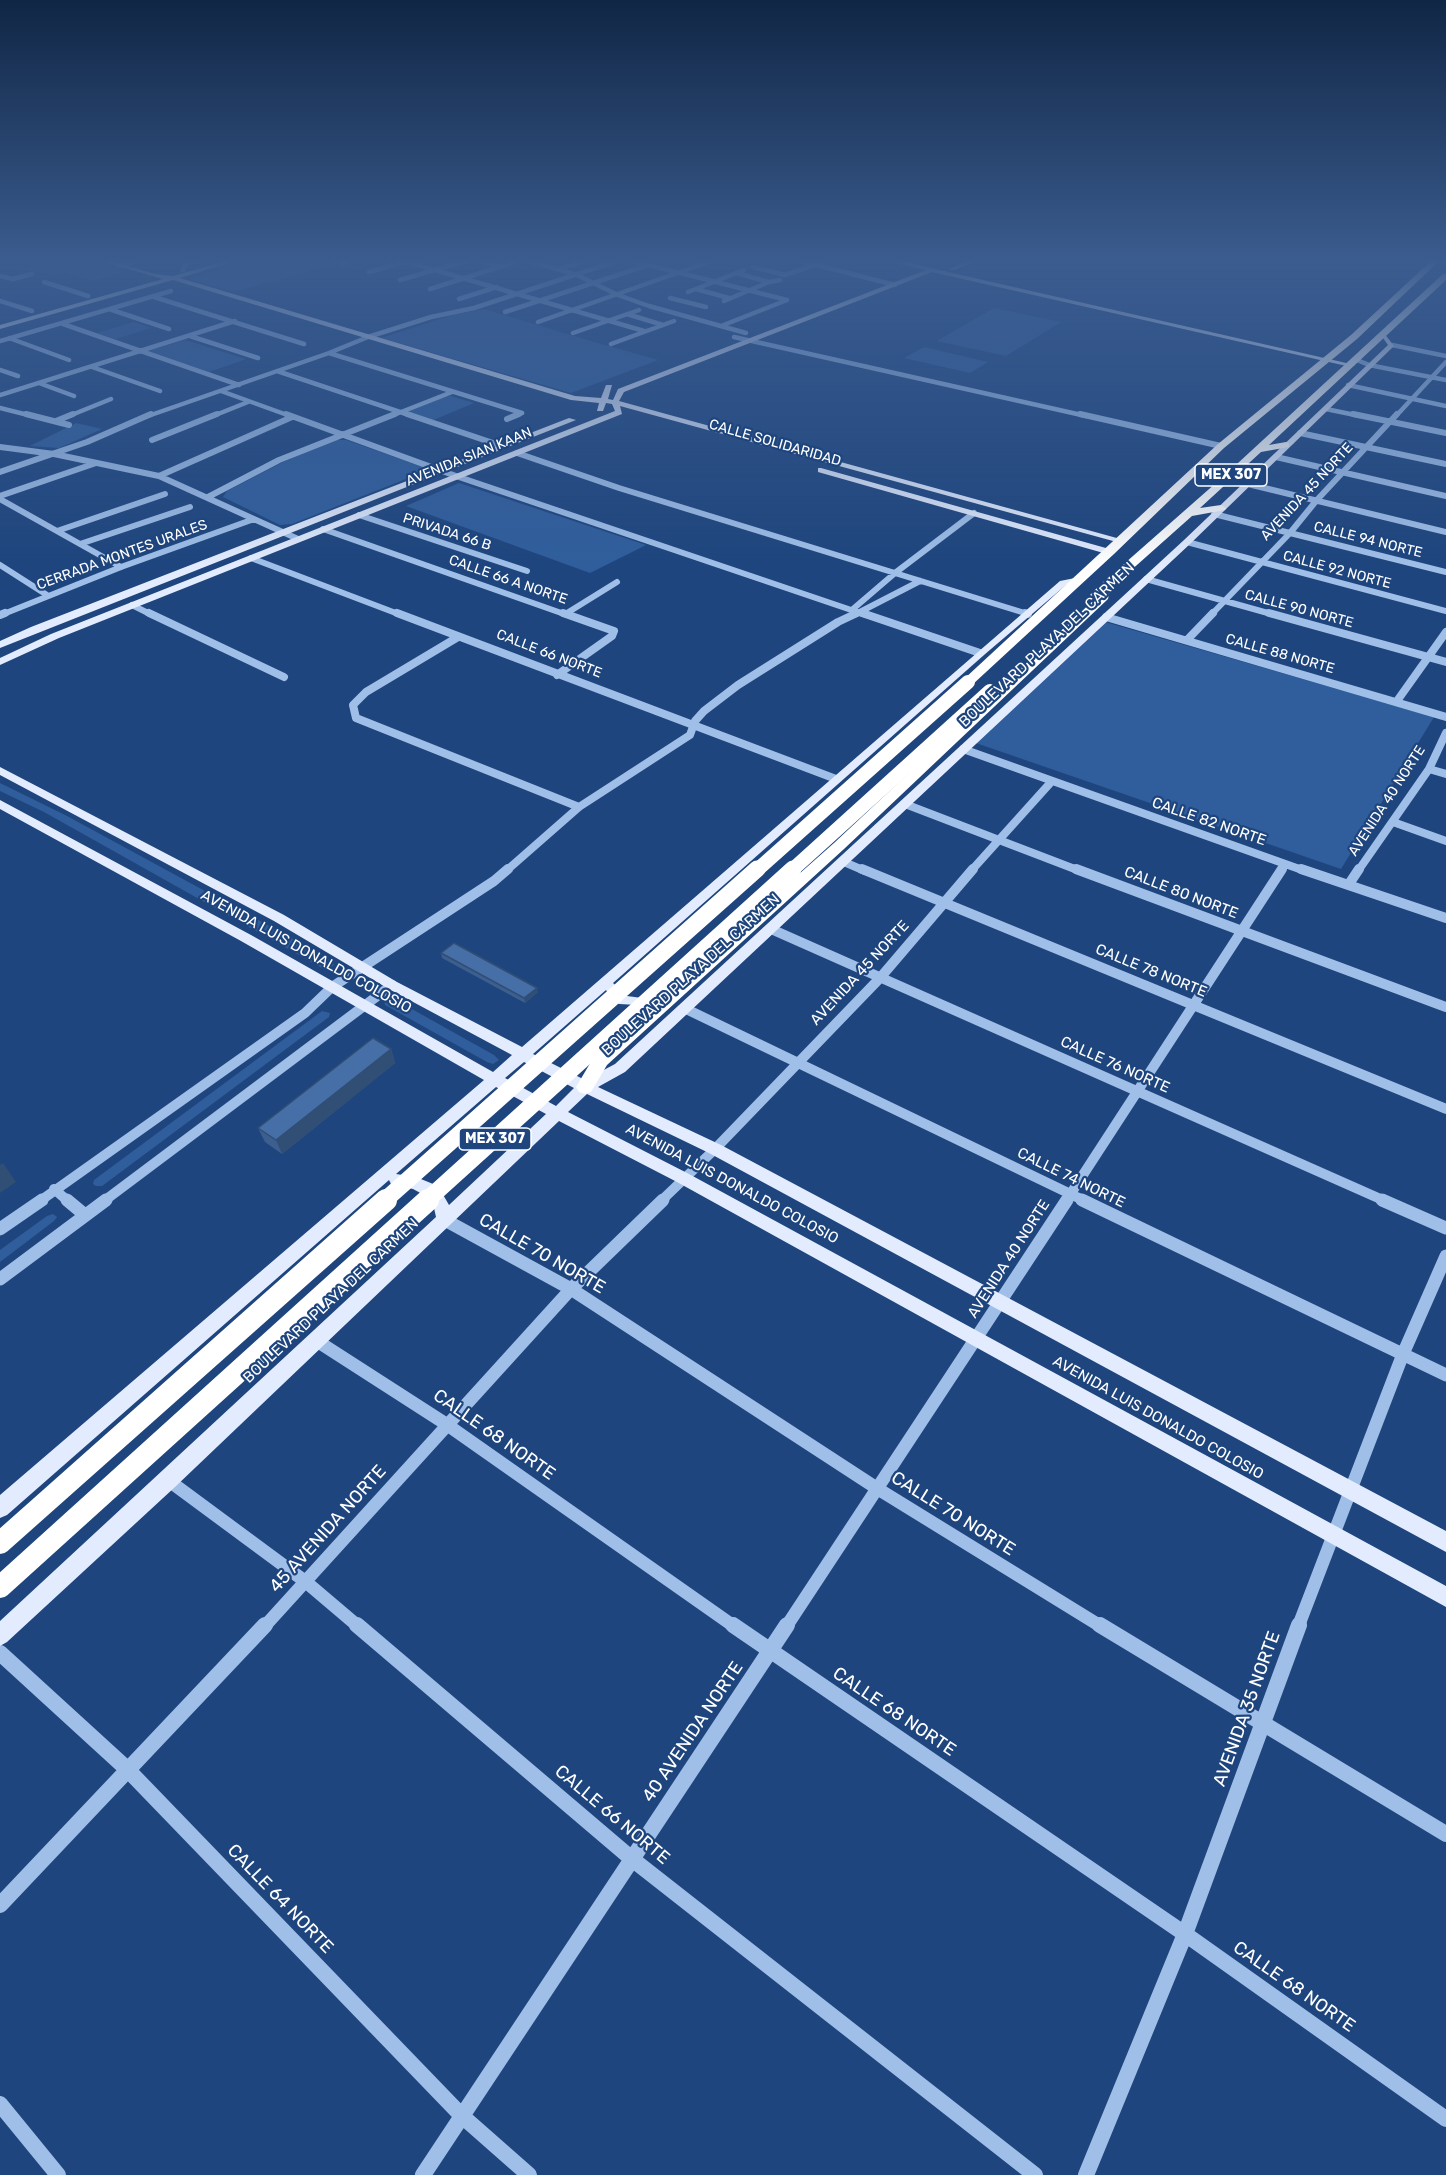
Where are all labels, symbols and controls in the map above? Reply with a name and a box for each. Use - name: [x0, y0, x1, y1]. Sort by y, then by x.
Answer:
- street label: CALLE SOLIDARIDAD: [707, 416, 843, 470]
- street label: AVENIDA SIAN KAAN: [404, 424, 534, 490]
- street label: AVENIDA 45 NORTE: [1257, 440, 1357, 544]
- road number: MEX 307: [1195, 464, 1267, 486]
- street label: PRIVADA 66 B: [401, 510, 493, 554]
- street label: CERRADA MONTES URALES: [34, 516, 210, 594]
- street label: CALLE 94 NORTE: [1312, 518, 1424, 562]
- street label: CALLE 92 NORTE: [1281, 548, 1393, 592]
- street label: CALLE 66 A NORTE: [447, 552, 569, 608]
- street label: BOULEVARD PLAYA DEL CARMEN: [956, 559, 1138, 731]
- street label: CALLE 90 NORTE: [1243, 586, 1355, 632]
- street label: CALLE 66 NORTE: [494, 626, 604, 682]
- street label: CALLE 88 NORTE: [1224, 630, 1336, 678]
- street label: AVENIDA 40 NORTE: [1345, 743, 1429, 859]
- street label: CALLE 82 NORTE: [1149, 794, 1269, 850]
- street label: CALLE 80 NORTE: [1122, 863, 1240, 923]
- street label: AVENIDA LUIS DONALDO COLOSIO: [197, 886, 415, 1018]
- street label: BOULEVARD PLAYA DEL CARMEN: [598, 890, 784, 1060]
- street label: AVENIDA 45 NORTE: [807, 917, 913, 1029]
- street label: CALLE 78 NORTE: [1093, 940, 1209, 1002]
- street label: CALLE 76 NORTE: [1058, 1033, 1172, 1097]
- street label: AVENIDA LUIS DONALDO COLOSIO: [623, 1120, 841, 1248]
- road number: MEX 307: [459, 1128, 531, 1150]
- street label: CALLE 74 NORTE: [1014, 1144, 1128, 1212]
- street label: AVENIDA 40 NORTE: [964, 1197, 1054, 1321]
- street label: CALLE 70 NORTE: [475, 1209, 609, 1299]
- street label: BOULEVARD PLAYA DEL CARMEN: [240, 1215, 422, 1387]
- street label: AVENIDA LUIS DONALDO COLOSIO: [1049, 1352, 1267, 1484]
- street label: CALLE 68 NORTE: [429, 1385, 559, 1485]
- street label: 45 AVENIDA NORTE: [265, 1461, 391, 1597]
- street label: CALLE 70 NORTE: [887, 1467, 1019, 1561]
- street label: AVENIDA 35 NORTE: [1209, 1628, 1285, 1790]
- street label: 40 AVENIDA NORTE: [638, 1658, 748, 1806]
- street label: CALLE 68 NORTE: [828, 1663, 960, 1761]
- street label: CALLE 66 NORTE: [550, 1761, 674, 1869]
- street label: CALLE 64 NORTE: [222, 1840, 338, 1958]
- street label: CALLE 68 NORTE: [1229, 1937, 1359, 2037]

